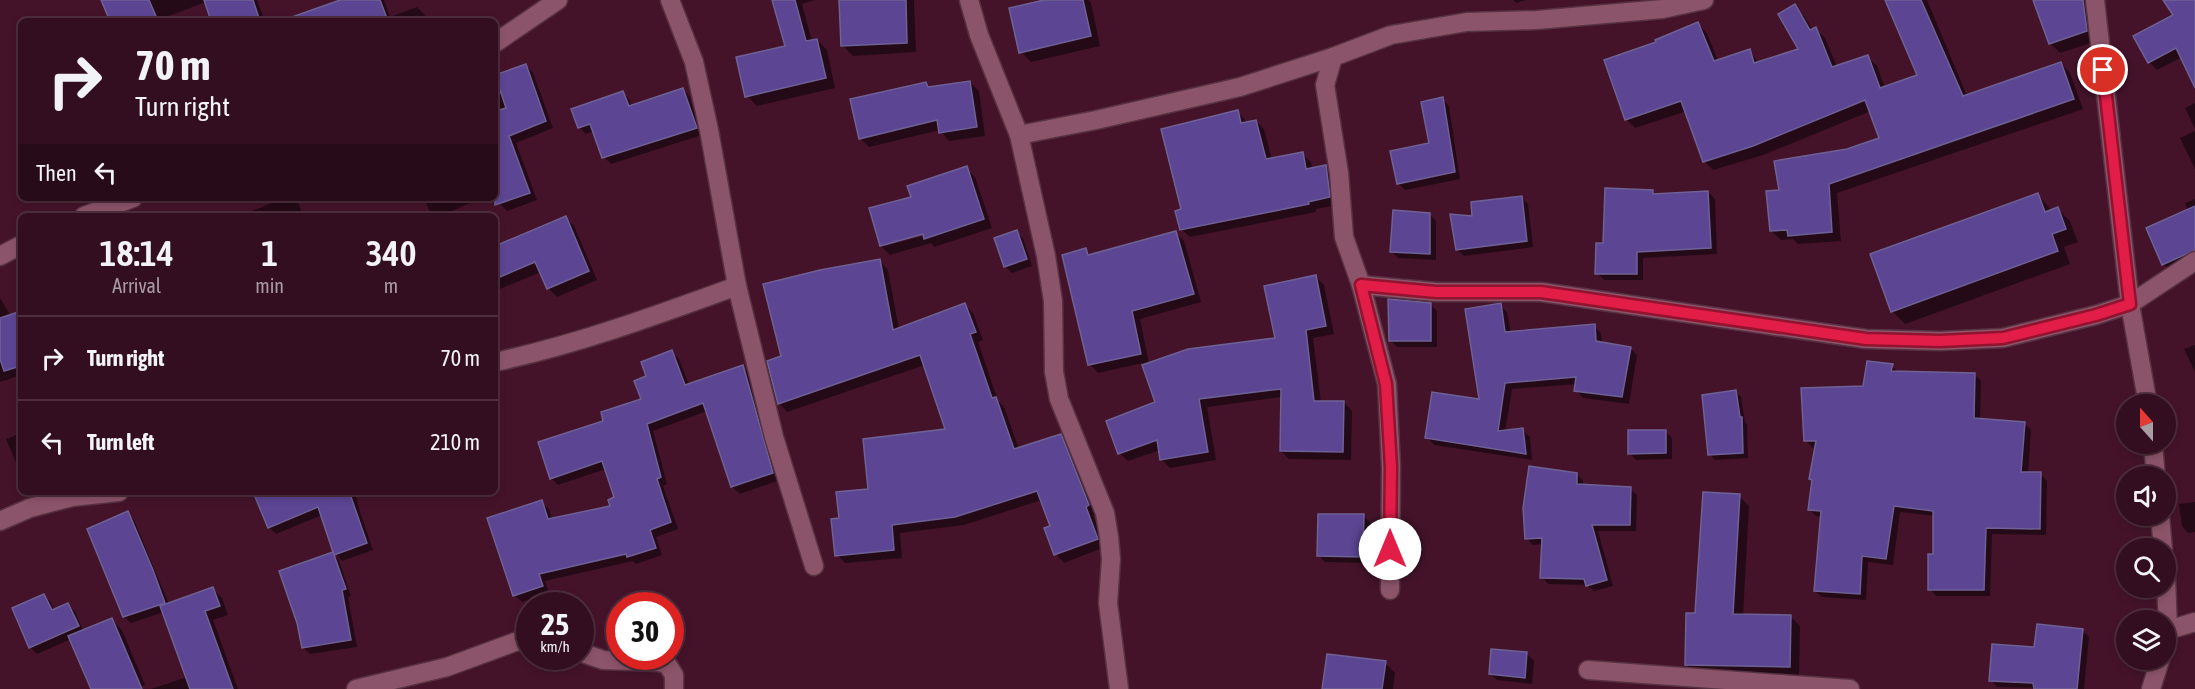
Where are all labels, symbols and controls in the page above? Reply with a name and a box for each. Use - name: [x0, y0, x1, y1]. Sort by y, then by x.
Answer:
- text: 70 m: [135, 41, 210, 89]
- icon: right: [36, 42, 114, 120]
- pin: [2077, 44, 2128, 95]
- icon: arrive: [2086, 53, 2119, 86]
- text: Turn right: [135, 91, 230, 122]
- icon: left: [89, 156, 122, 189]
- text: Then: [36, 160, 77, 186]
- text: 18:14: [100, 232, 174, 274]
- text: 1: [261, 232, 278, 274]
- text: 340: [366, 232, 416, 274]
- text: Arrival: [112, 274, 161, 297]
- text: min: [255, 274, 284, 297]
- text: m: [384, 274, 398, 297]
- icon: right: [36, 342, 69, 375]
- text: Turn right: [87, 345, 164, 371]
- text: 70 m: [440, 345, 480, 371]
- north arrow: [2116, 394, 2176, 454]
- map controls: [2116, 394, 2176, 670]
- icon: left: [36, 426, 69, 459]
- text: Turn left: [87, 429, 154, 455]
- text: 210 m: [430, 429, 480, 455]
- button: sound: [2116, 466, 2176, 526]
- position arrow: [1358, 517, 1422, 581]
- button: search: [2116, 538, 2176, 598]
- speed limit sign: 30: [606, 592, 684, 670]
- text: 25: [541, 607, 569, 641]
- button: layers: [2116, 610, 2176, 670]
- text: km/h: [540, 638, 570, 655]

